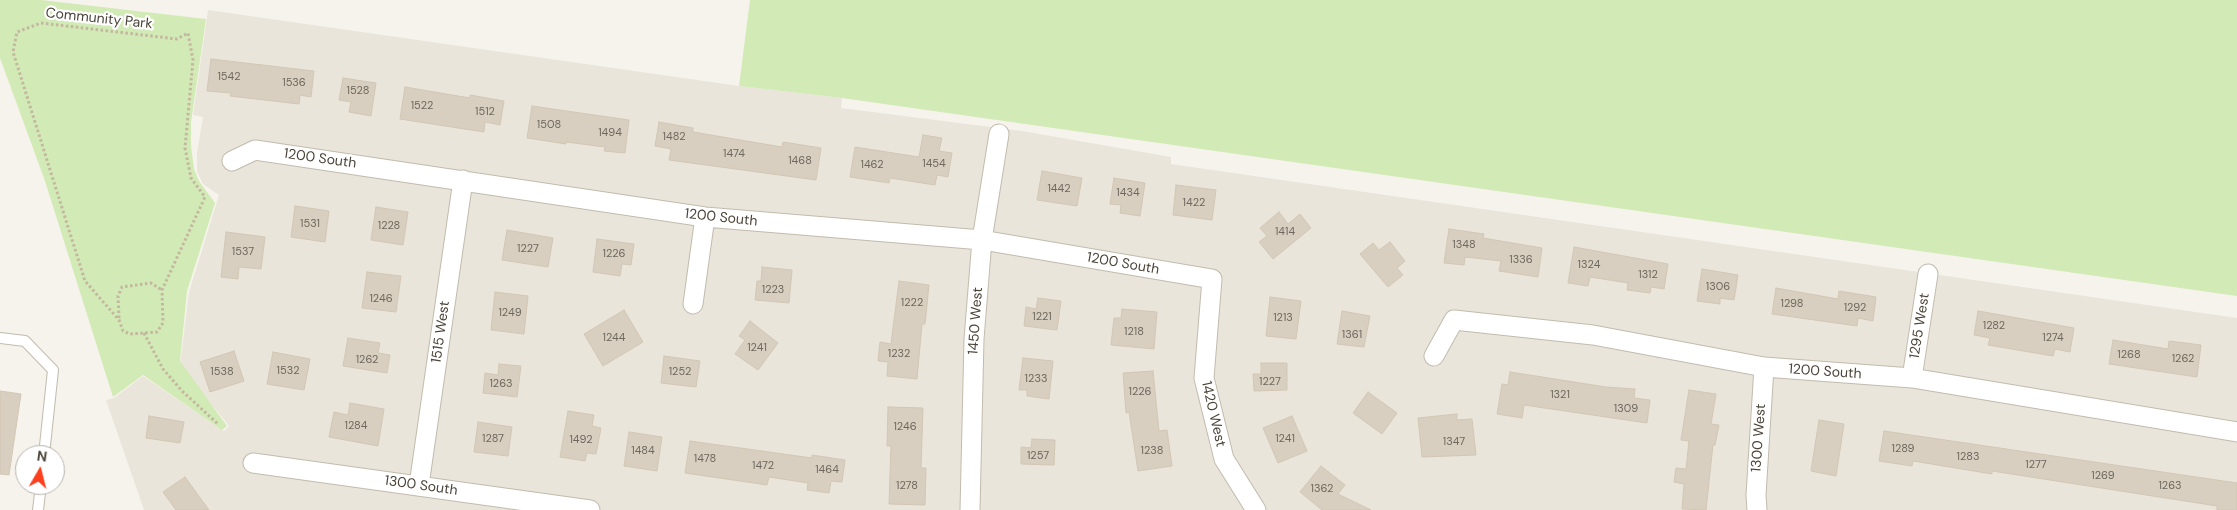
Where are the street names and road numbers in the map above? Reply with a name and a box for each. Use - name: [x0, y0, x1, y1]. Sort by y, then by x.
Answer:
- street label: Community Park: [45, 5, 153, 33]
- street label: 1200 South: [283, 146, 357, 172]
- street label: 1200 South: [684, 206, 758, 230]
- street label: 1200 South: [1086, 249, 1160, 279]
- street label: 1450 West: [965, 287, 987, 355]
- street label: 1295 West: [1907, 292, 1933, 360]
- street label: 1515 West: [428, 300, 454, 364]
- street label: 1200 South: [1788, 361, 1862, 383]
- street label: 1420 West: [1197, 379, 1229, 449]
- street label: 1300 West: [1748, 403, 1770, 473]
- street label: 1300 South: [383, 473, 459, 499]

